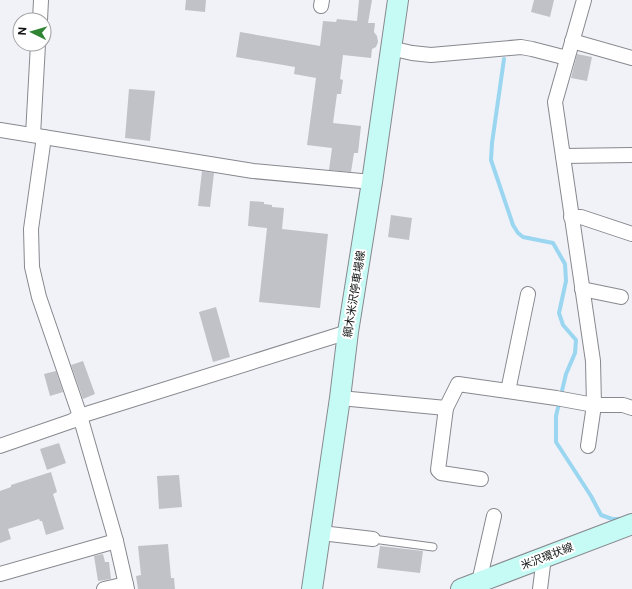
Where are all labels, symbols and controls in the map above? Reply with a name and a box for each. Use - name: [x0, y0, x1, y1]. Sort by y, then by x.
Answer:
- north arrow: [12, 12, 52, 52]
- text: N: [16, 26, 28, 36]
- street label: 綱木米沢停車場線: [341, 250, 367, 338]
- street label: 米沢環状線: [519, 541, 575, 571]

